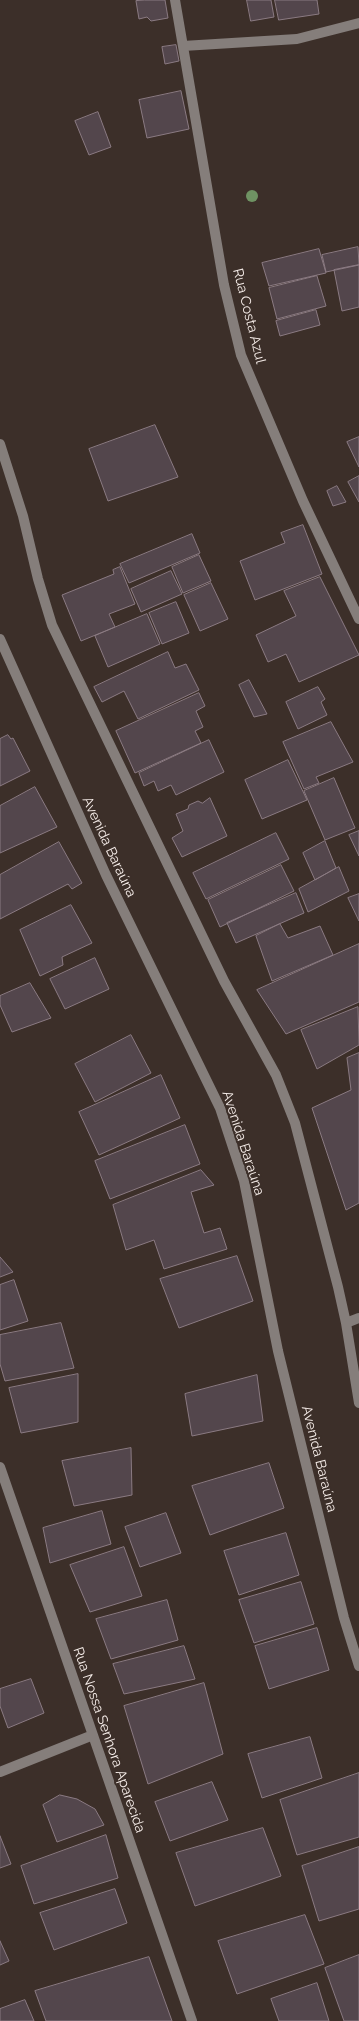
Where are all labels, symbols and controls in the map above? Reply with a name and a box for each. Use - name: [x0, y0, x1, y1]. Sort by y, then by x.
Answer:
- street label: Rua Costa Azul: [229, 267, 269, 365]
- street label: Avenida Baraúna: [78, 794, 140, 900]
- street label: Avenida Baraúna: [218, 1089, 268, 1197]
- street label: Avenida Baraúna: [298, 1404, 340, 1514]
- street label: Rua Nossa Senhora Aparecida: [69, 1645, 149, 1835]

